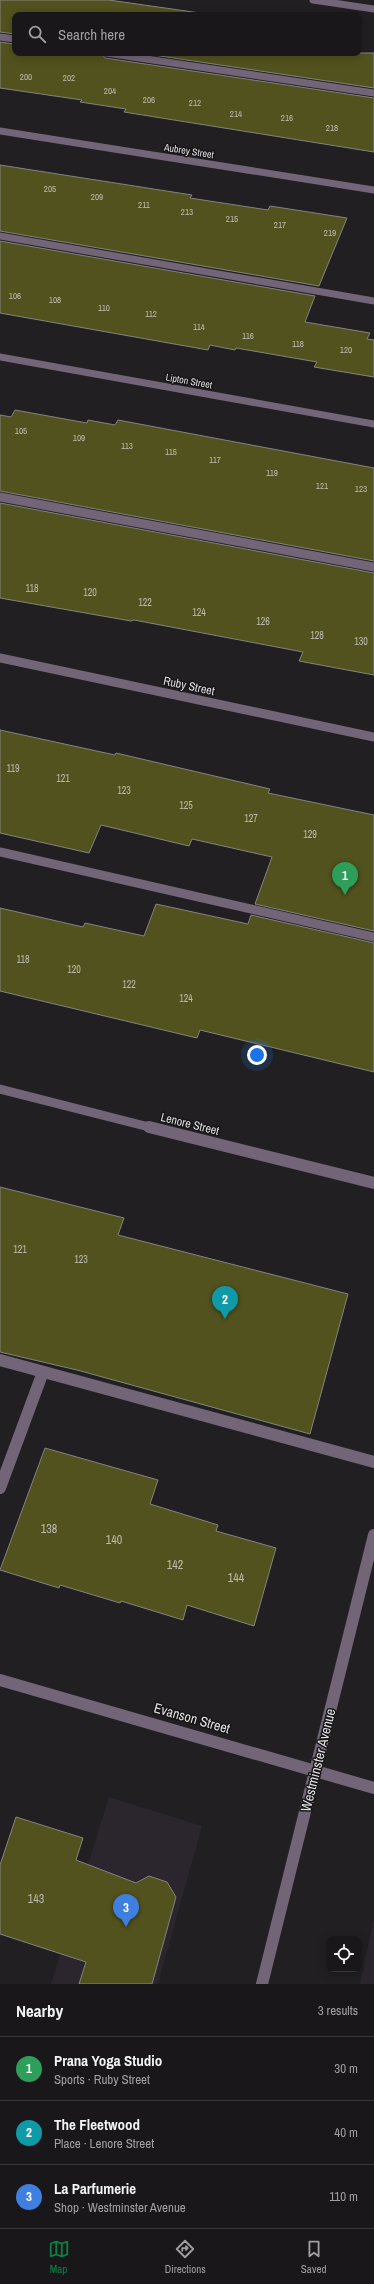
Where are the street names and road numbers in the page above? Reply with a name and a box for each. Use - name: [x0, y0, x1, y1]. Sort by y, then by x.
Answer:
- street label: Aubrey Street: [162, 141, 215, 161]
- street label: Lipton Street: [165, 371, 214, 392]
- street label: Ruby Street: [162, 673, 216, 699]
- street label: Lenore Street: [159, 1109, 221, 1139]
- street label: Evanson Street: [152, 1699, 232, 1737]
- street label: Westminster Avenue: [297, 1707, 339, 1813]

